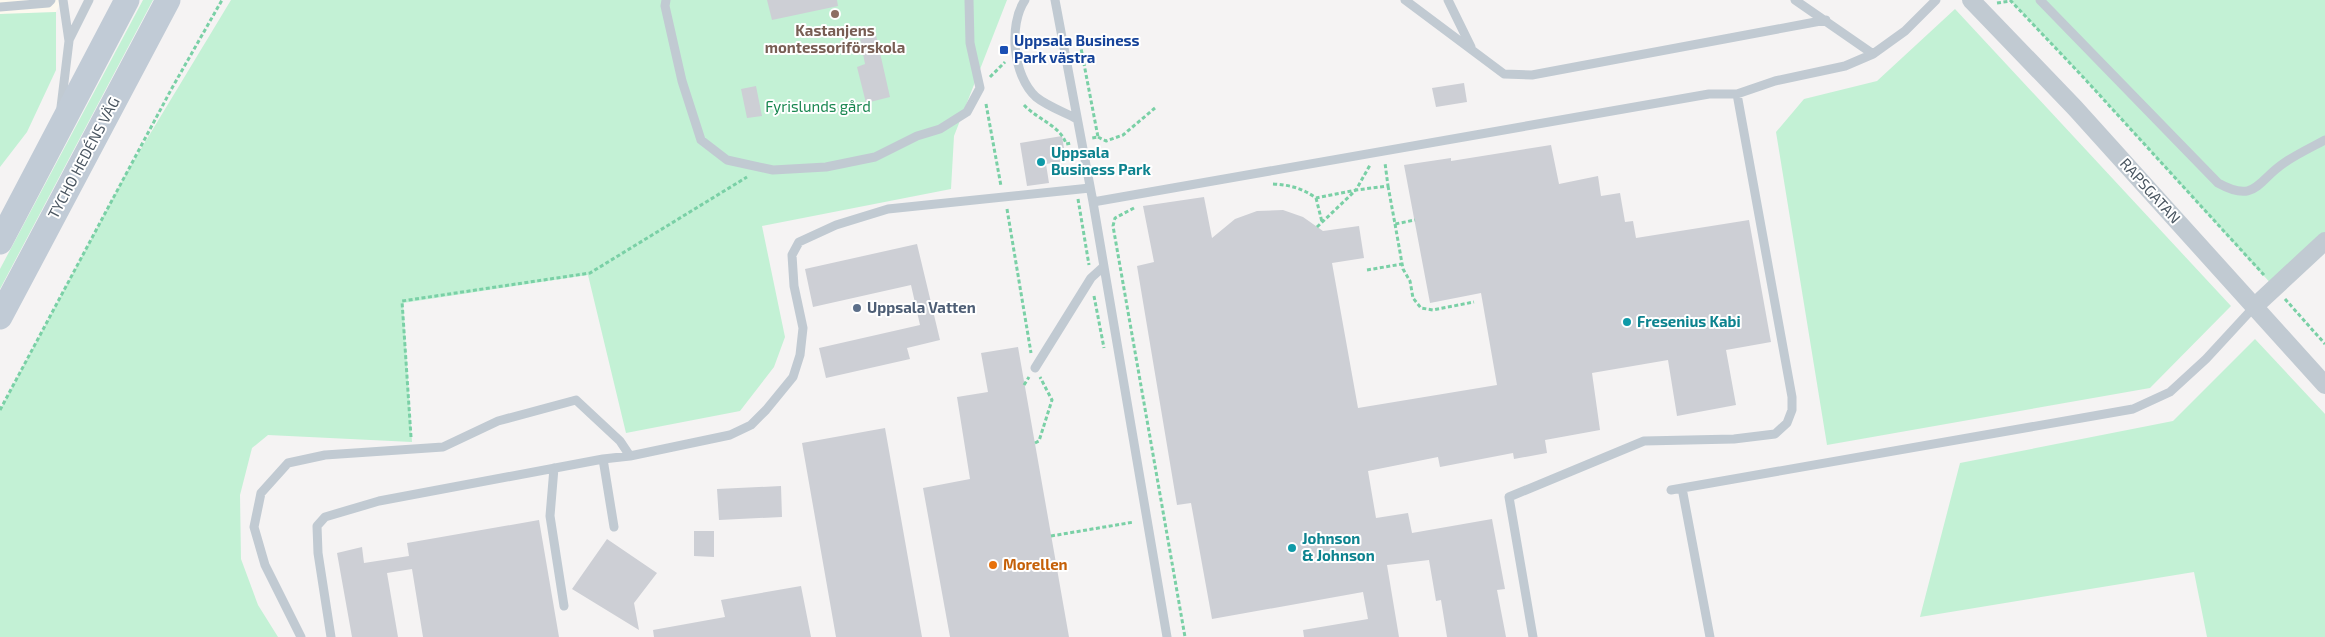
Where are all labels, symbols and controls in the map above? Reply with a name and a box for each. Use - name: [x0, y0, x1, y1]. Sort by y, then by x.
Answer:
- marker: Kastanjens montessoriförskola: [829, 8, 841, 20]
- place label: Kastanjens montessoriförskola: [765, 21, 905, 56]
- place label: Uppsala Business Park västra: [1014, 31, 1140, 66]
- marker: Uppsala Business Park västra: [998, 44, 1010, 56]
- street label: TYCHO HEDÉNS VÄG: [43, 94, 123, 221]
- park label: Fyrislunds gård: [765, 97, 871, 115]
- place label: Uppsala Business Park: [1051, 143, 1151, 178]
- street label: RAPSGATAN: [2117, 154, 2185, 227]
- marker: Uppsala Business Park: [1035, 156, 1047, 168]
- place label: Uppsala Vatten: [867, 298, 976, 316]
- marker: Uppsala Vatten: [851, 302, 863, 314]
- place label: Fresenius Kabi: [1637, 312, 1741, 330]
- marker: Fresenius Kabi: [1621, 316, 1633, 328]
- place label: Johnson & Johnson: [1302, 529, 1375, 564]
- marker: Johnson & Johnson: [1286, 542, 1298, 554]
- place label: Morellen: [1003, 555, 1068, 573]
- marker: Morellen: [987, 559, 999, 571]

